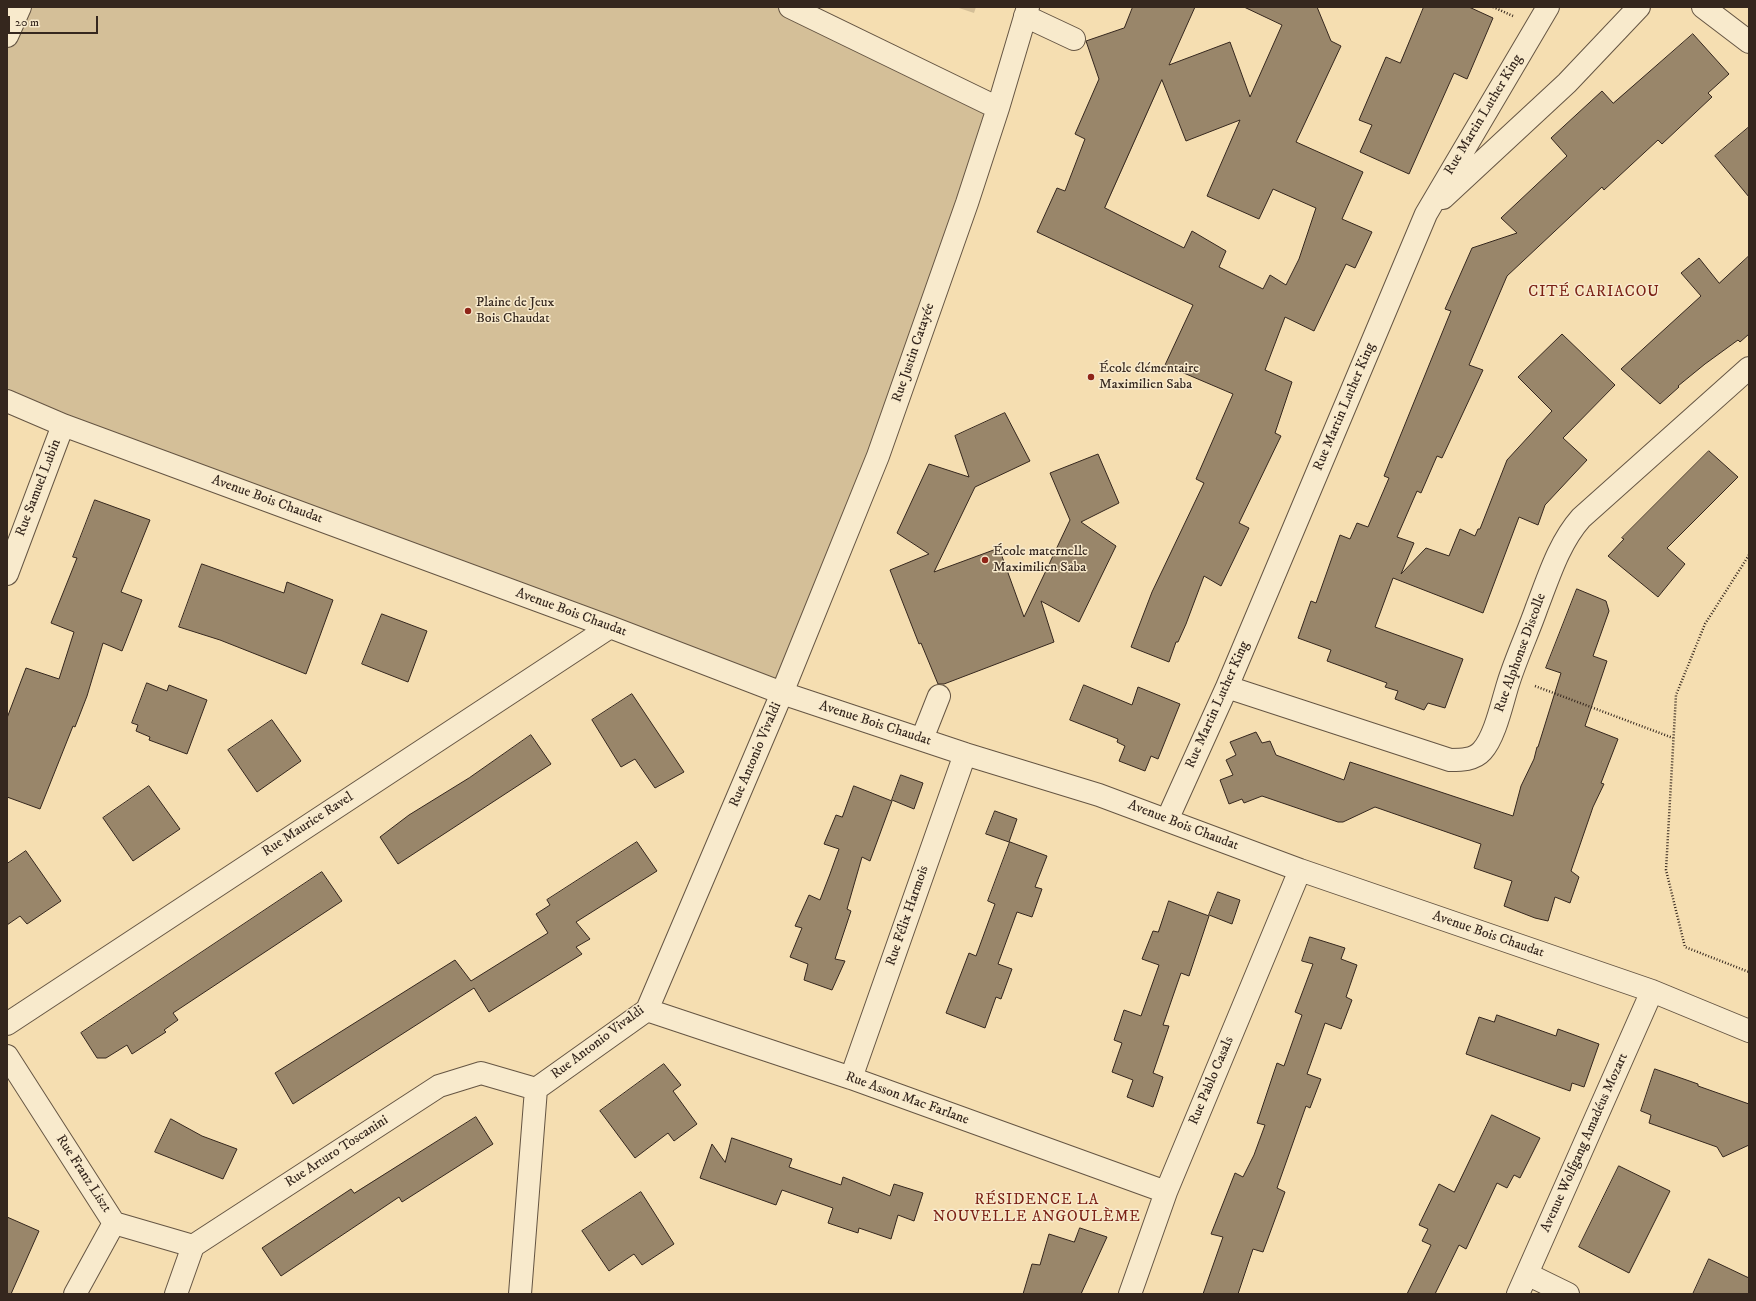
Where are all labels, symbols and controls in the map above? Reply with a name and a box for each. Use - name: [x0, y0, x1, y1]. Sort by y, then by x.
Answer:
- scale bar: [10, 8, 100, 34]
- text: 20 m: [15, 15, 39, 30]
- street label: Rue Martin Luther King: [1441, 52, 1527, 178]
- district label: CITÉ CARIACOU: [1528, 284, 1660, 302]
- place label: Plaine de Jeux Bois Chaudat: [476, 295, 554, 328]
- street label: Rue Justin Catayée: [889, 301, 939, 405]
- marker: Plaine de Jeux Bois Chaudat: [463, 306, 473, 316]
- street label: Rue Martin Luther King: [1310, 340, 1380, 474]
- place label: École élémentaire Maximilien Saba: [1099, 361, 1199, 394]
- marker: École élémentaire Maximilien Saba: [1086, 372, 1096, 382]
- street label: Rue Samuel Lubin: [13, 437, 65, 539]
- street label: Avenue Bois Chaudat: [209, 472, 325, 528]
- place label: École maternelle Maximilien Saba: [993, 544, 1088, 576]
- marker: École maternelle Maximilien Saba: [980, 555, 990, 565]
- street label: Avenue Bois Chaudat: [513, 585, 629, 641]
- street label: Rue Alphonse Discolle: [1492, 591, 1550, 715]
- street label: Rue Martin Luther King: [1182, 639, 1254, 771]
- street label: Avenue Bois Chaudat: [817, 698, 933, 750]
- street label: Rue Antonio Vivaldi: [726, 700, 786, 810]
- street label: Rue Maurice Ravel: [259, 789, 357, 861]
- street label: Avenue Bois Chaudat: [1125, 797, 1241, 855]
- street label: Rue Félix Harmois: [883, 864, 933, 968]
- street label: Avenue Bois Chaudat: [1430, 908, 1546, 962]
- street label: Rue Antonio Vivaldi: [548, 1002, 648, 1084]
- street label: Rue Pablo Casals: [1186, 1034, 1238, 1128]
- street label: Avenue Wolfgang Amadéus Mozart: [1538, 1051, 1632, 1235]
- street label: Rue Asson Mac Farlane: [843, 1069, 971, 1129]
- street label: Rue Arturo Toscanini: [282, 1112, 392, 1192]
- street label: Rue Franz Liszt: [52, 1132, 114, 1216]
- district label: RÉSIDENCE LA NOUVELLE ANGOULÈME: [933, 1192, 1141, 1227]

